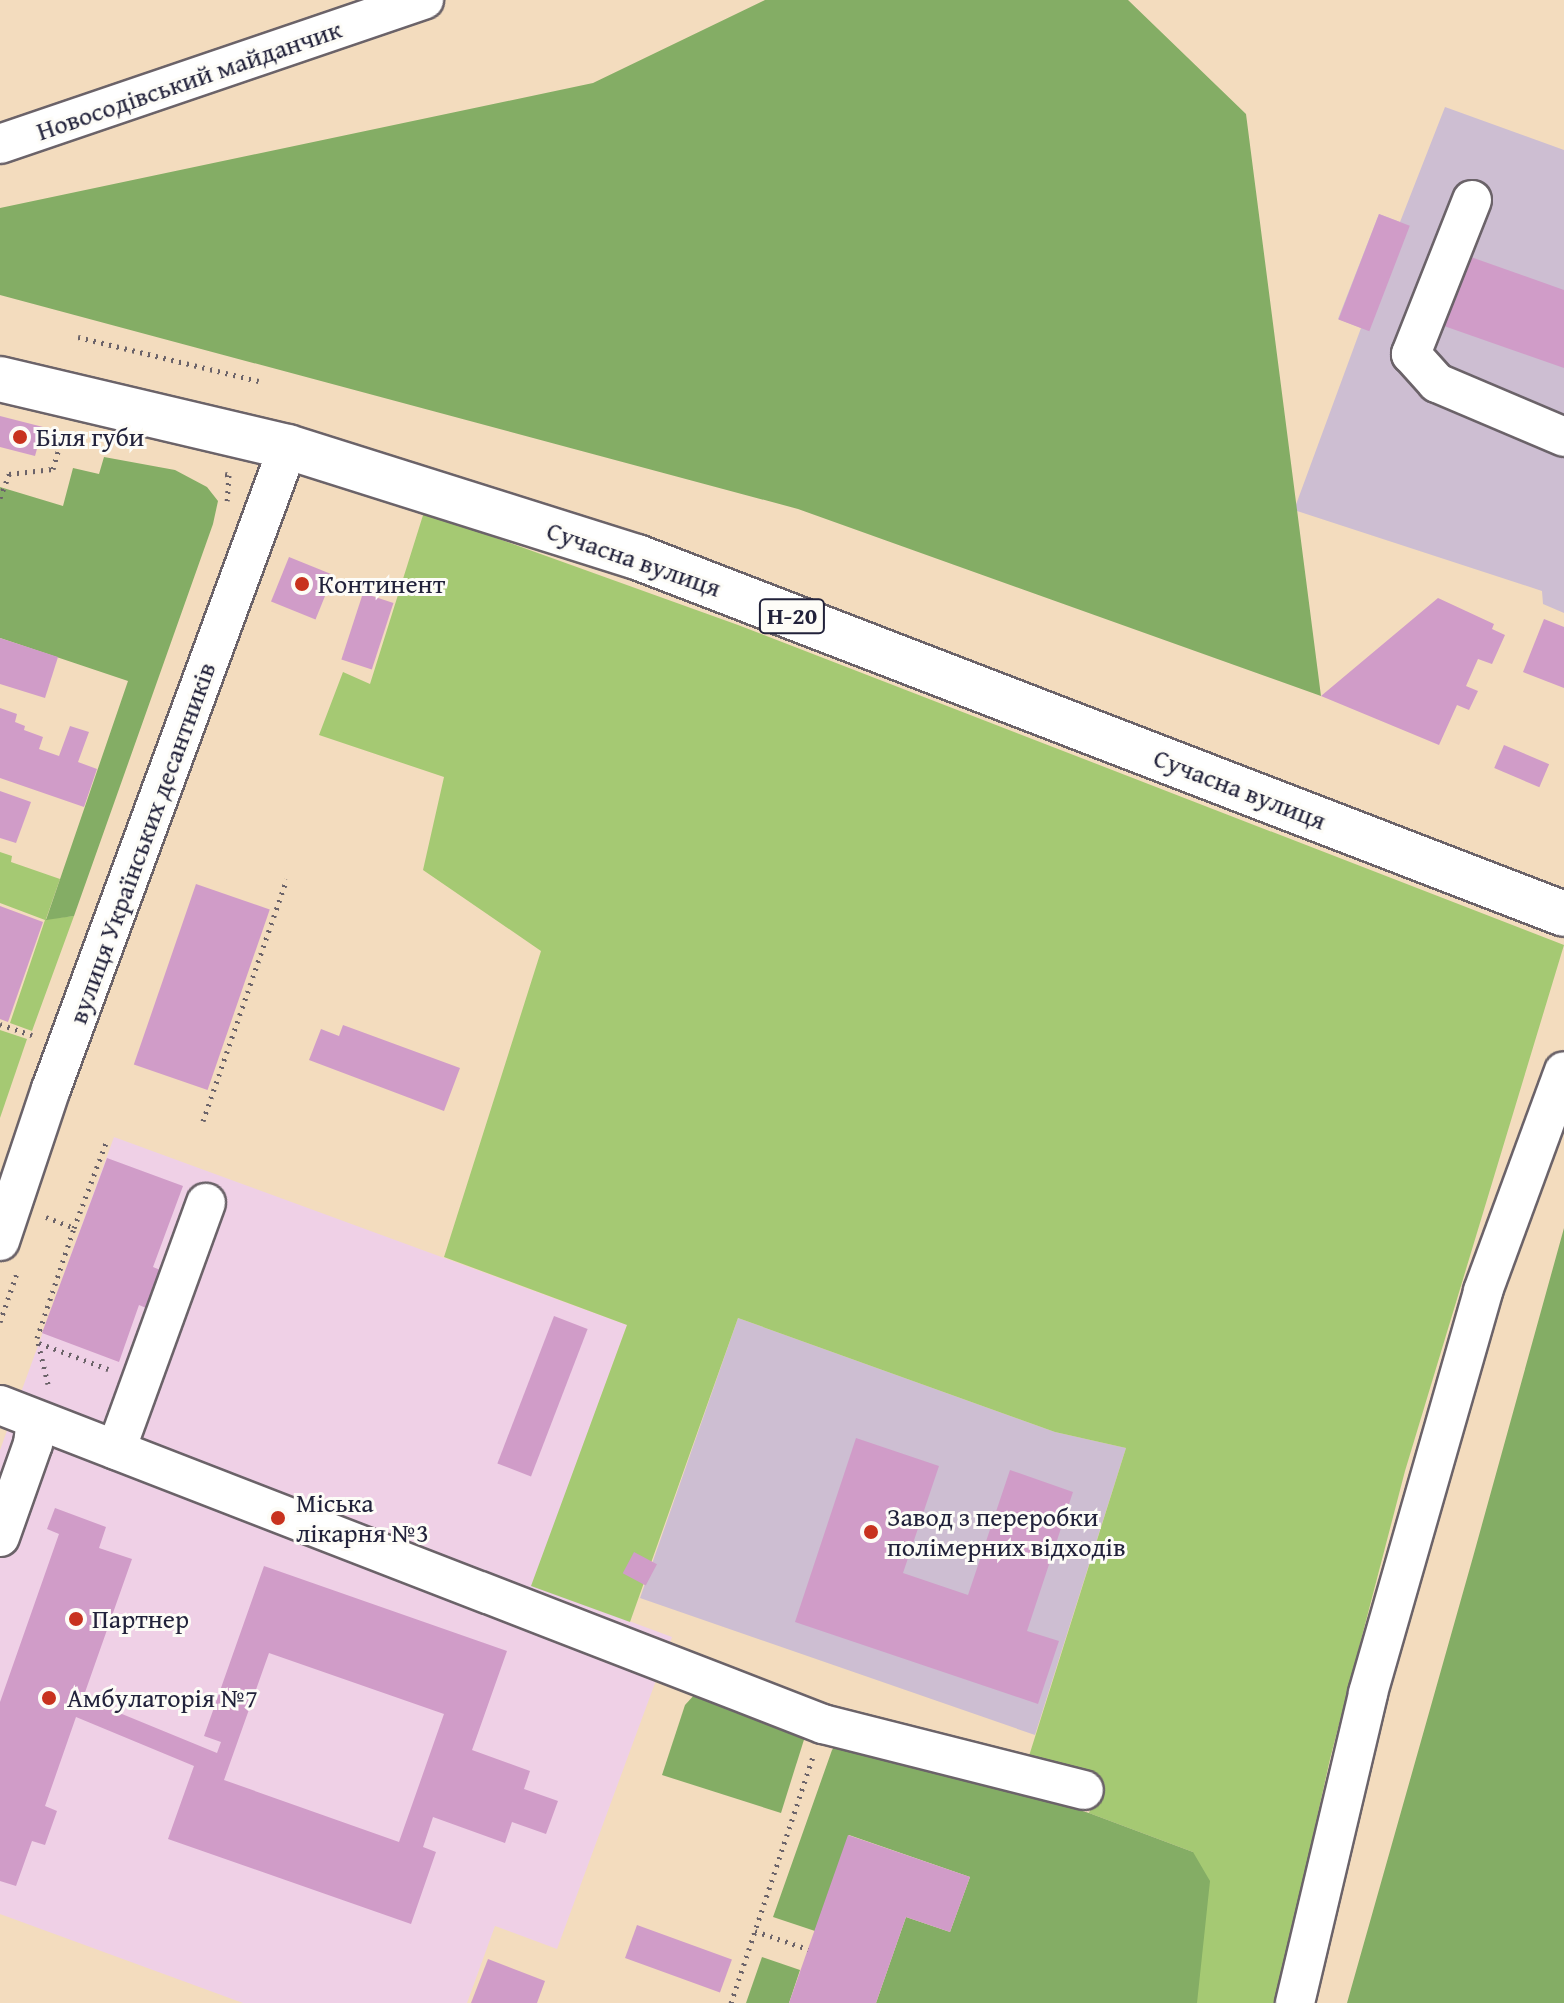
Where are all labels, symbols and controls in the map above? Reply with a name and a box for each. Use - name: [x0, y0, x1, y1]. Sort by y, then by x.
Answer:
- street label: Новосодівський майданчик: [32, 13, 346, 147]
- place label: Біля губи: [36, 421, 144, 453]
- marker: Біля губи: [11, 428, 29, 446]
- street label: Сучасна вулиця: [543, 515, 725, 603]
- place label: Континент: [318, 568, 445, 600]
- marker: Континент: [293, 575, 311, 593]
- road number: Н-20: [758, 596, 826, 636]
- street label: вулиця Українських десантників: [62, 658, 222, 1028]
- street label: Сучасна вулиця: [1149, 742, 1331, 836]
- place label: Міська лікарня №3: [296, 1487, 429, 1548]
- place label: Завод з переробки полімерних відходів: [887, 1501, 1126, 1562]
- marker: Міська лікарня №3: [267, 1507, 289, 1529]
- marker: Завод з переробки полімерних відходів: [862, 1523, 880, 1541]
- place label: Партнер: [92, 1603, 189, 1635]
- marker: Партнер: [67, 1610, 85, 1628]
- place label: Амбулаторія №7: [67, 1682, 258, 1714]
- marker: Амбулаторія №7: [38, 1687, 60, 1709]

